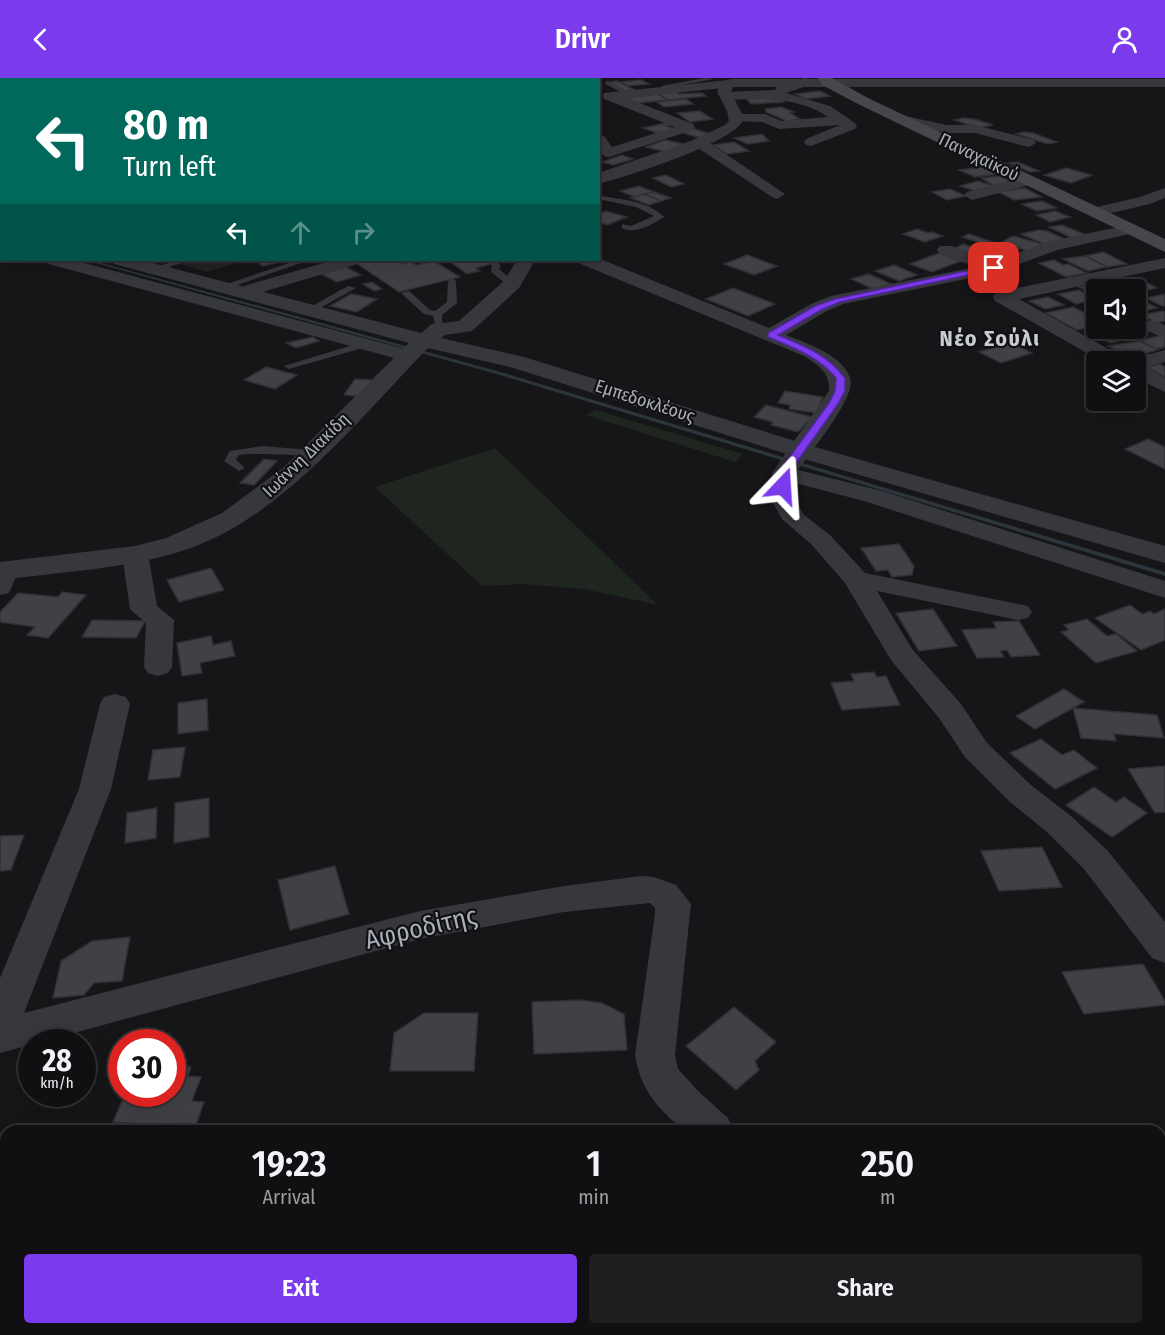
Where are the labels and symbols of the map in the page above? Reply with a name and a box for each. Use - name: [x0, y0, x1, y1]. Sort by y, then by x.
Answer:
- street label: Παναχαϊκού: [935, 128, 1023, 186]
- pin: [968, 242, 1019, 293]
- district label: Νέο Σούλι: [940, 325, 1040, 352]
- street label: Εμπεδοκλέους: [592, 375, 698, 428]
- street label: Ιωάννη Διακίδη: [258, 408, 354, 502]
- position arrow: [751, 454, 815, 518]
- street label: Αφροδίτης: [362, 900, 480, 956]
- speed limit sign: 30: [108, 1029, 186, 1107]

